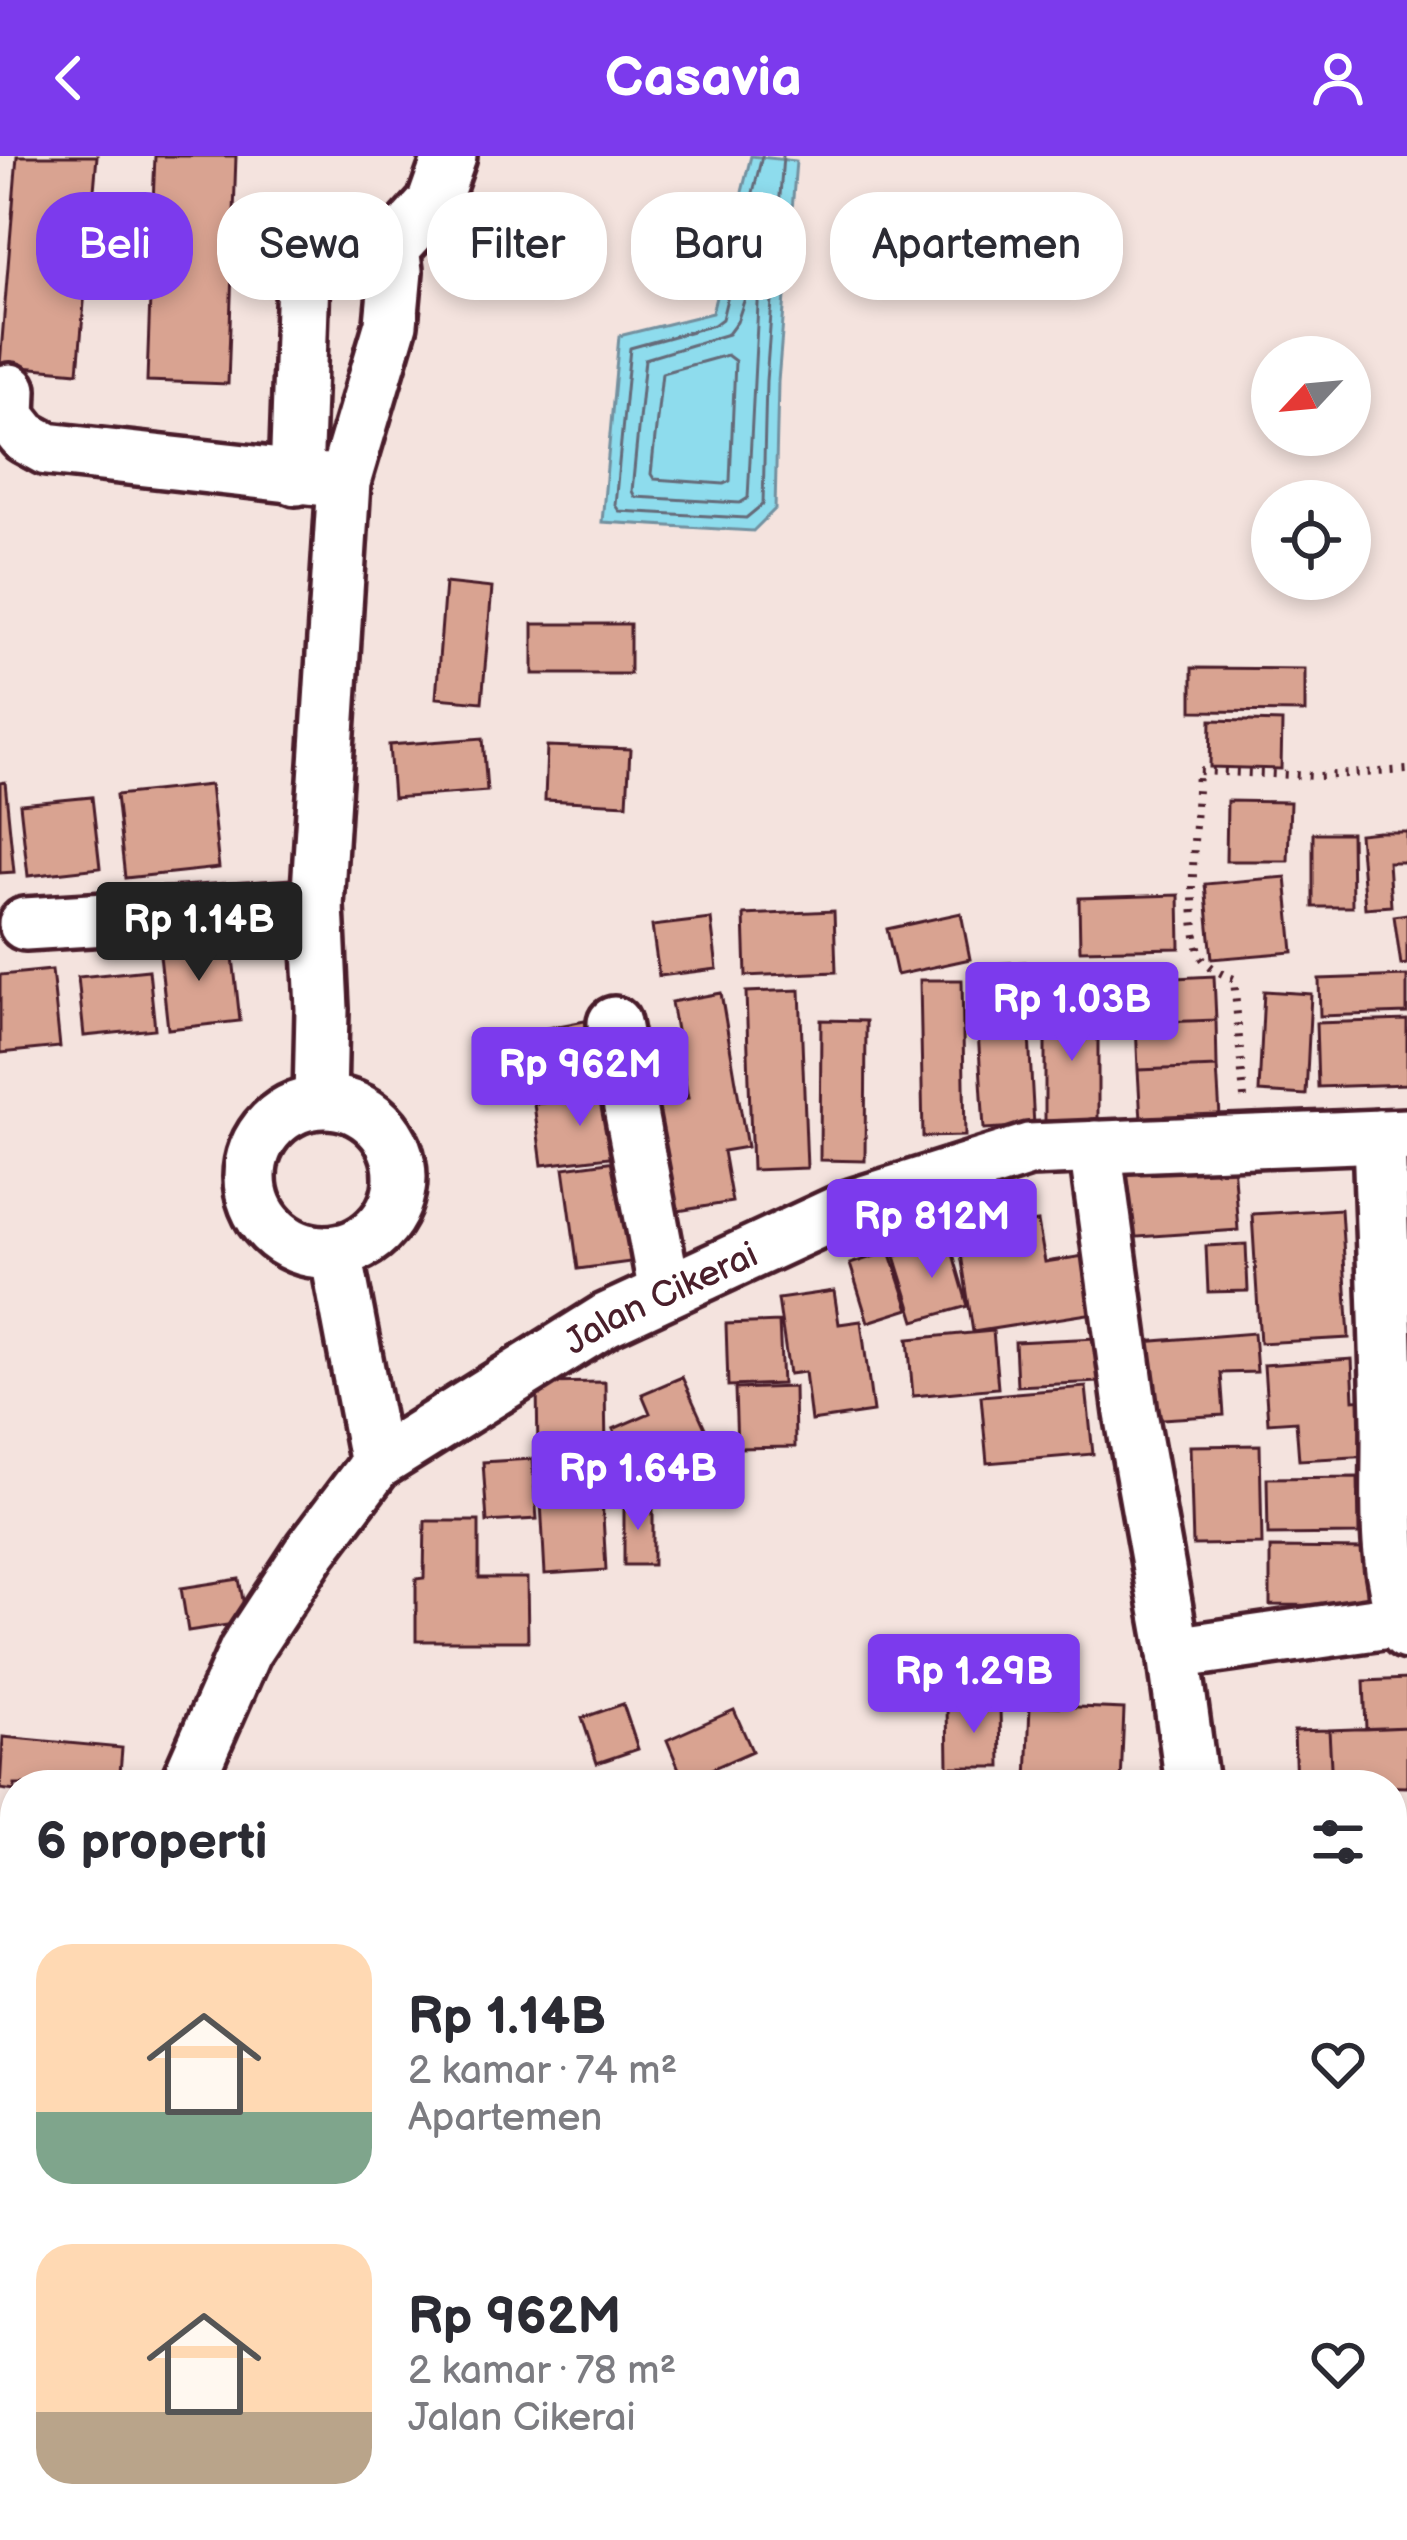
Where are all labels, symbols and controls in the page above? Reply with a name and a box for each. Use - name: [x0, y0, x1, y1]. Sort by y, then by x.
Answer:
- icon: back: [36, 45, 102, 111]
- icon: person: [1305, 45, 1371, 111]
- text: Casavia: [605, 46, 802, 111]
- chip: Beli: [36, 192, 193, 300]
- chip: Sewa: [217, 192, 403, 300]
- chip: Filter: [427, 192, 607, 300]
- chip: Baru: [631, 192, 806, 300]
- chip: Apartemen: [830, 192, 1123, 300]
- north arrow: [1251, 336, 1371, 456]
- map controls: [1251, 336, 1371, 600]
- button: locate: [1251, 480, 1371, 600]
- pin: Rp 1.14B: [75, 882, 323, 984]
- text: Rp 1.14B: [123, 897, 275, 944]
- pin: Rp 1.03B: [948, 962, 1196, 1064]
- text: Rp 1.03B: [992, 977, 1152, 1024]
- pin: Rp 962M: [469, 1027, 691, 1129]
- text: Rp 962M: [498, 1042, 662, 1089]
- pin: Rp 812M: [821, 1179, 1043, 1281]
- text: Rp 812M: [854, 1194, 1010, 1241]
- street label: Jalan Cikerai: [557, 1234, 765, 1365]
- pin: Rp 1.64B: [514, 1431, 762, 1533]
- text: Rp 1.64B: [559, 1446, 717, 1493]
- pin: Rp 1.29B: [850, 1634, 1098, 1736]
- text: Rp 1.29B: [895, 1649, 1053, 1696]
- icon: filters: [1305, 1809, 1371, 1875]
- text: 6 properti: [36, 1812, 267, 1873]
- text: Rp 1.14B: [408, 1987, 606, 2048]
- icon: home: [132, 1992, 276, 2136]
- icon: heart: [1305, 2031, 1371, 2097]
- text: 2 kamar · 74 m²: [408, 2048, 677, 2095]
- text: Apartemen: [408, 2095, 602, 2142]
- text: Rp 962M: [408, 2287, 621, 2348]
- icon: home: [132, 2292, 276, 2436]
- icon: heart: [1305, 2331, 1371, 2397]
- text: 2 kamar · 78 m²: [408, 2348, 676, 2395]
- text: Jalan Cikerai: [408, 2395, 636, 2442]

